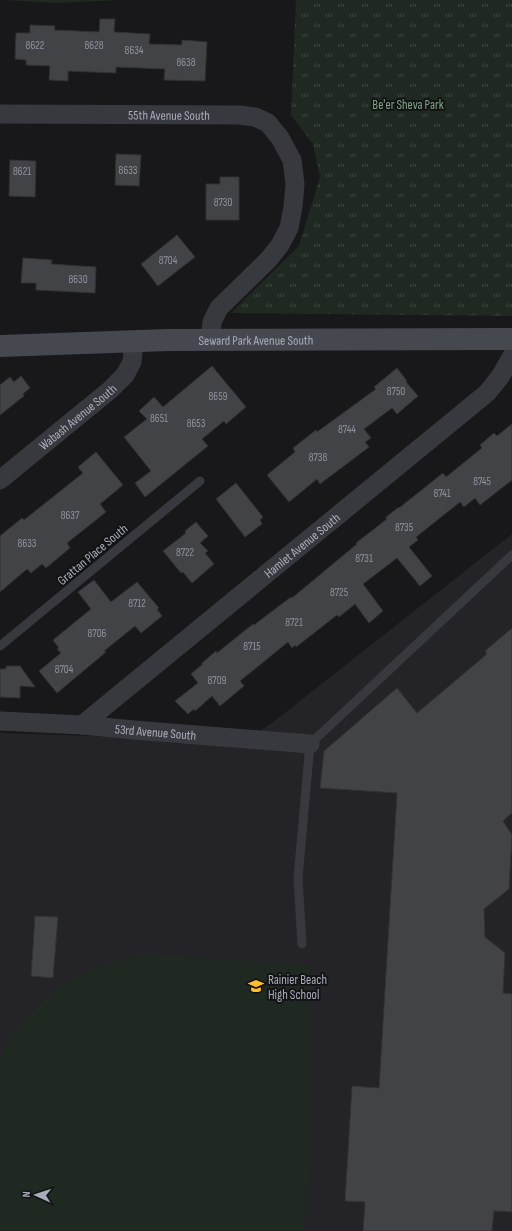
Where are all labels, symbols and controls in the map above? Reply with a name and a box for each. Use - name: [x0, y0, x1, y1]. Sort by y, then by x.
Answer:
- house number: 8622: [26, 39, 45, 52]
- house number: 8628: [84, 39, 104, 52]
- house number: 8634: [125, 44, 144, 57]
- house number: 8638: [176, 56, 196, 69]
- park label: Be'er Sheva Park: [372, 97, 444, 113]
- street label: 55th Avenue South: [128, 108, 210, 124]
- house number: 8633: [119, 164, 138, 177]
- house number: 8621: [13, 165, 31, 178]
- house number: 8730: [214, 196, 232, 209]
- house number: 8704: [159, 254, 178, 267]
- house number: 8630: [68, 273, 88, 286]
- street label: Seward Park Avenue South: [198, 333, 313, 349]
- street label: Wabash Avenue South: [36, 381, 120, 454]
- house number: 8750: [387, 385, 405, 398]
- house number: 8659: [209, 390, 228, 403]
- house number: 8651: [150, 412, 168, 425]
- house number: 8653: [187, 417, 206, 430]
- house number: 8744: [338, 423, 356, 436]
- house number: 8738: [309, 451, 327, 464]
- house number: 8745: [473, 475, 491, 488]
- house number: 8741: [433, 487, 451, 500]
- house number: 8637: [61, 509, 80, 522]
- street label: Hamlet Avenue South: [261, 510, 344, 582]
- street label: Grattan Place South: [54, 521, 131, 589]
- house number: 8735: [395, 521, 413, 534]
- house number: 8633: [18, 537, 37, 550]
- house number: 8722: [176, 546, 195, 559]
- house number: 8731: [355, 552, 373, 565]
- house number: 8725: [330, 586, 348, 599]
- house number: 8712: [128, 597, 146, 610]
- house number: 8721: [285, 616, 303, 629]
- house number: 8706: [88, 627, 107, 640]
- house number: 8715: [243, 640, 261, 653]
- house number: 8704: [55, 663, 74, 676]
- house number: 8709: [208, 674, 227, 687]
- street label: 53rd Avenue South: [114, 721, 197, 744]
- place label: Rainier Beach High School: [268, 972, 327, 1003]
- school or university icon: Rainier Beach High School: [247, 977, 265, 995]
- north arrow: [16, 1175, 56, 1215]
- text: N: [20, 1191, 33, 1198]

